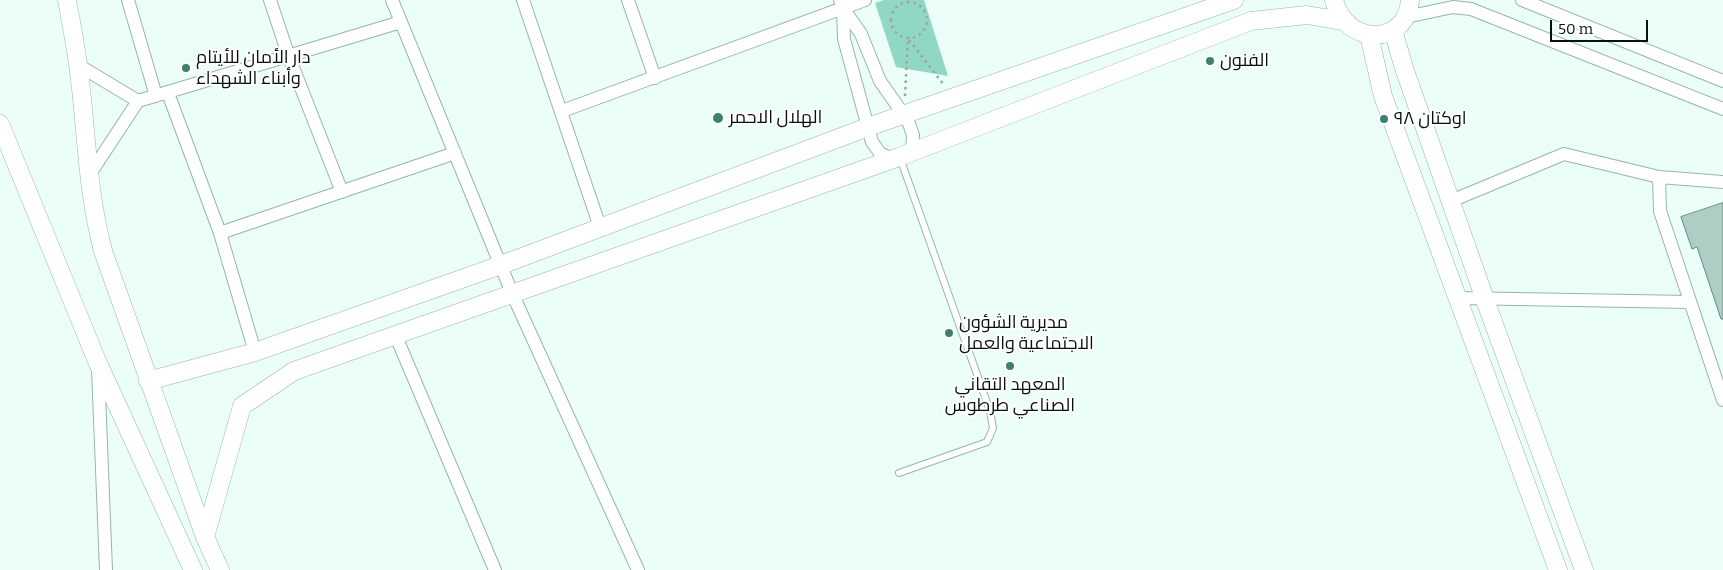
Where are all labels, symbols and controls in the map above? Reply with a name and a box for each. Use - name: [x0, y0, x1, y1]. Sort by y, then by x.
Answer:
- scale bar: [1553, 10, 1650, 42]
- text: 50 m: [1558, 20, 1593, 38]
- place label: دار الأمان للأيتام وأبناء الشهداء: [196, 47, 310, 90]
- place label: الفنون: [1220, 50, 1269, 72]
- marker: الفنون: [1204, 55, 1216, 67]
- marker: دار الأمان للأيتام وأبناء الشهداء: [180, 62, 192, 74]
- place label: الهلال الاحمر: [729, 107, 822, 129]
- place label: اوكتان ٩٨: [1394, 108, 1467, 130]
- marker: الهلال الاحمر: [711, 111, 725, 125]
- marker: اوكتان ٩٨: [1378, 113, 1390, 125]
- place label: مديرية الشؤون الاجتماعية والعمل: [959, 312, 1094, 354]
- marker: مديرية الشؤون الاجتماعية والعمل: [943, 327, 955, 339]
- marker: المعهد التقاني الصناعي طرطوس: [1004, 360, 1016, 372]
- place label: المعهد التقاني الصناعي طرطوس: [945, 374, 1075, 416]

